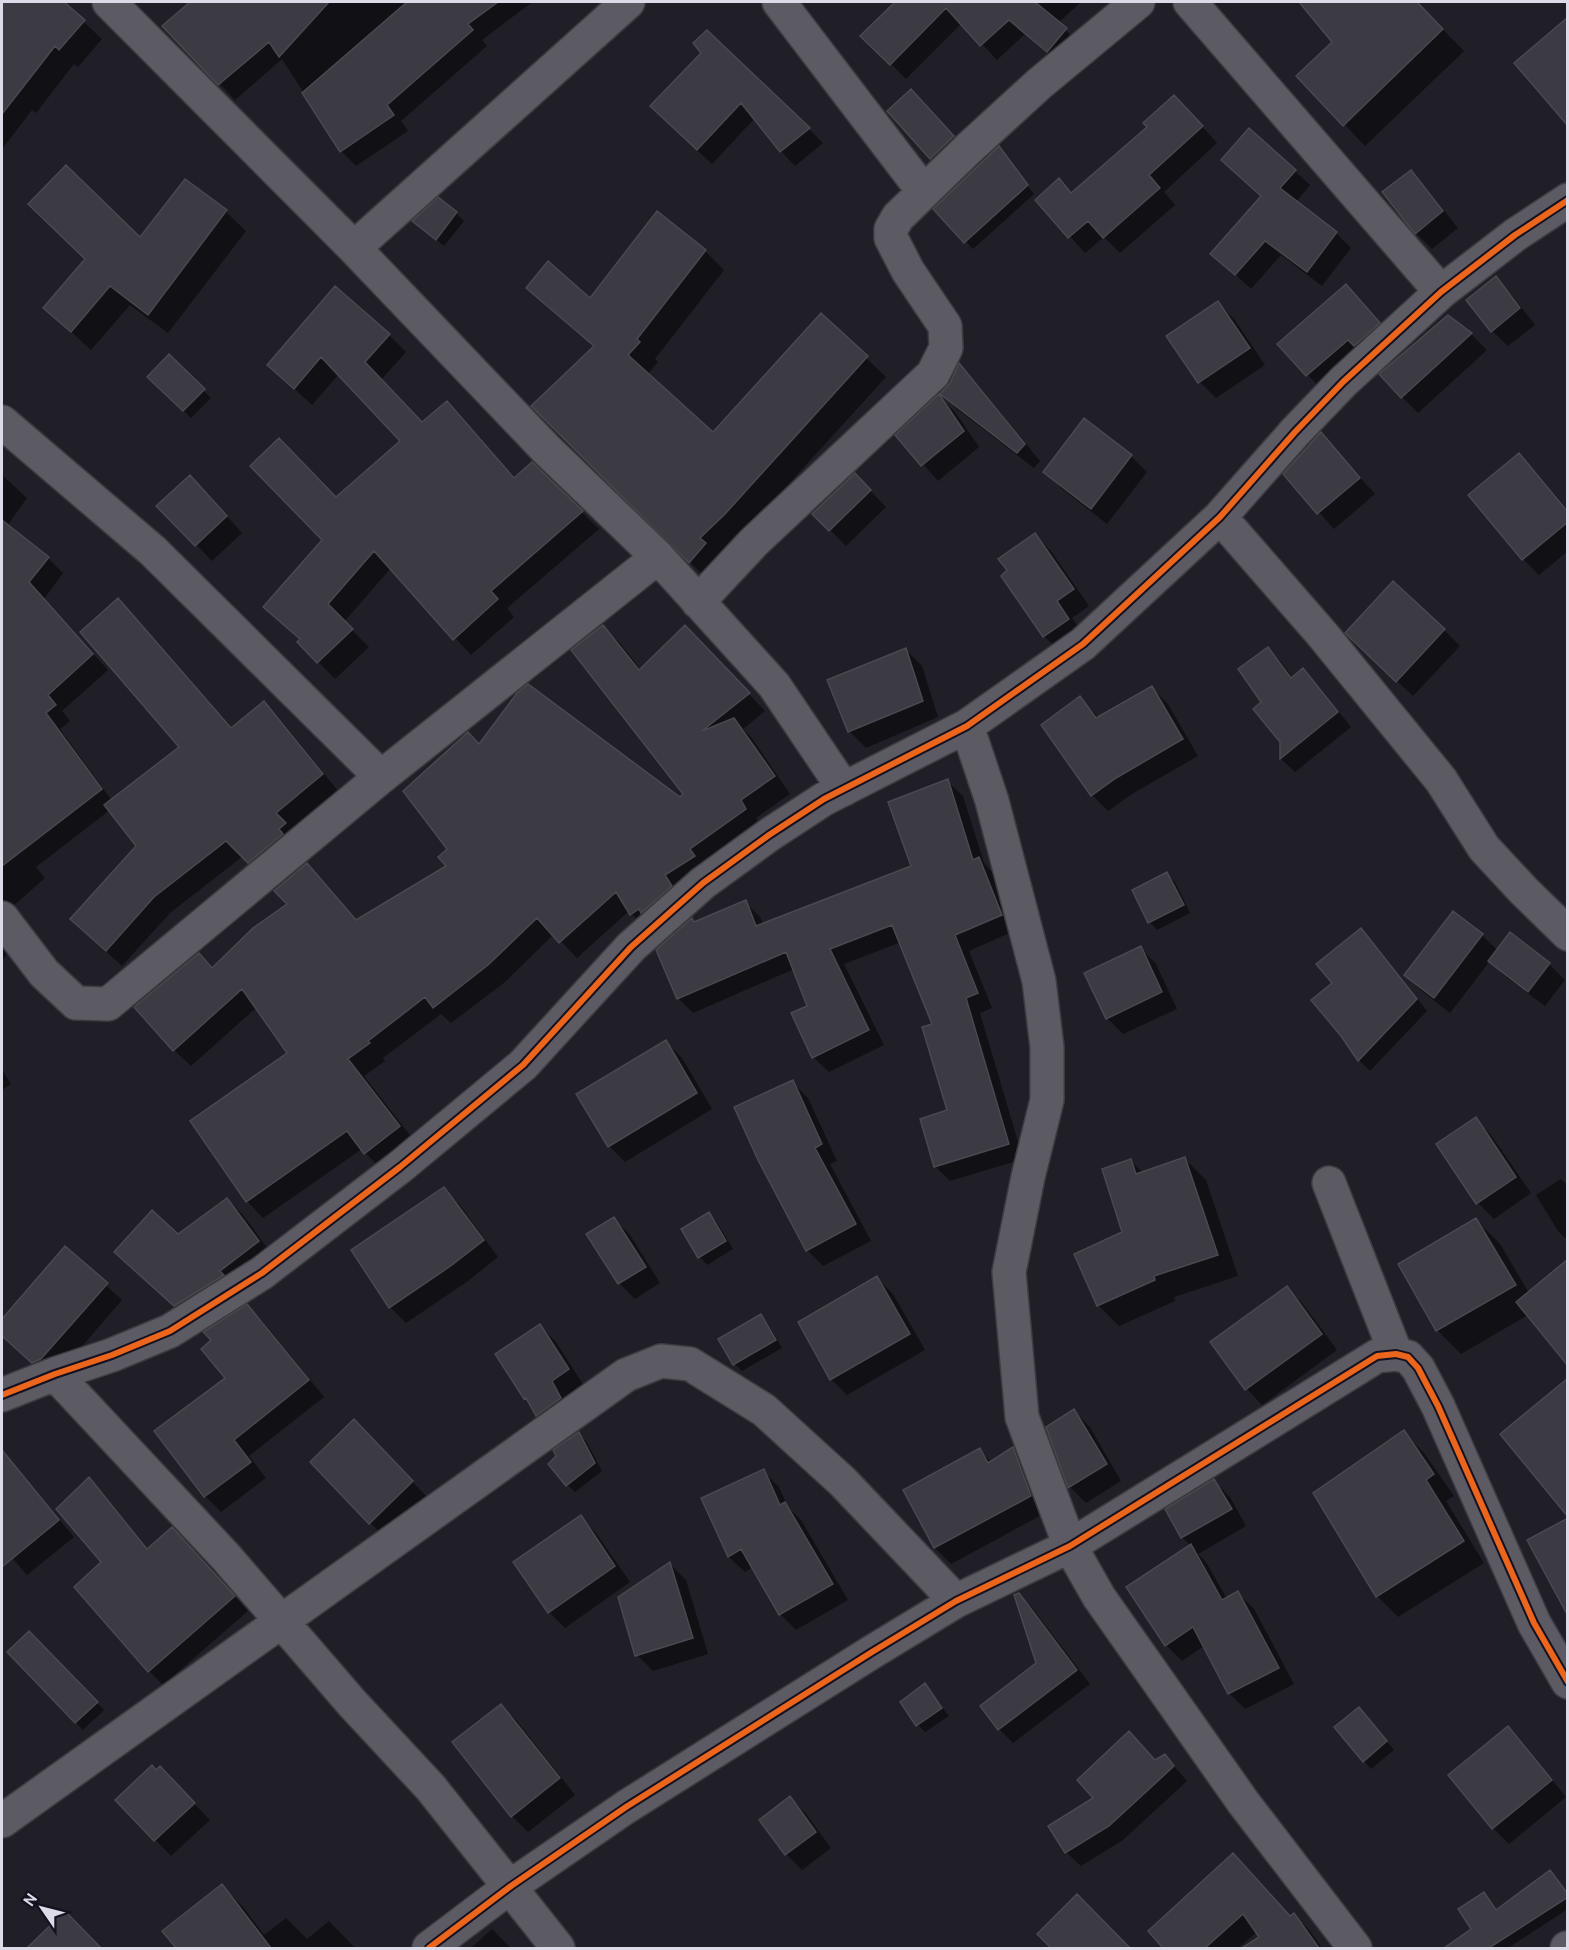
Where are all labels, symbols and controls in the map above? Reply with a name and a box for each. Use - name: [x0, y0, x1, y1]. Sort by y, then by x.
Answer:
- north arrow: [12, 1878, 72, 1938]
- text: N: [19, 1890, 41, 1910]

